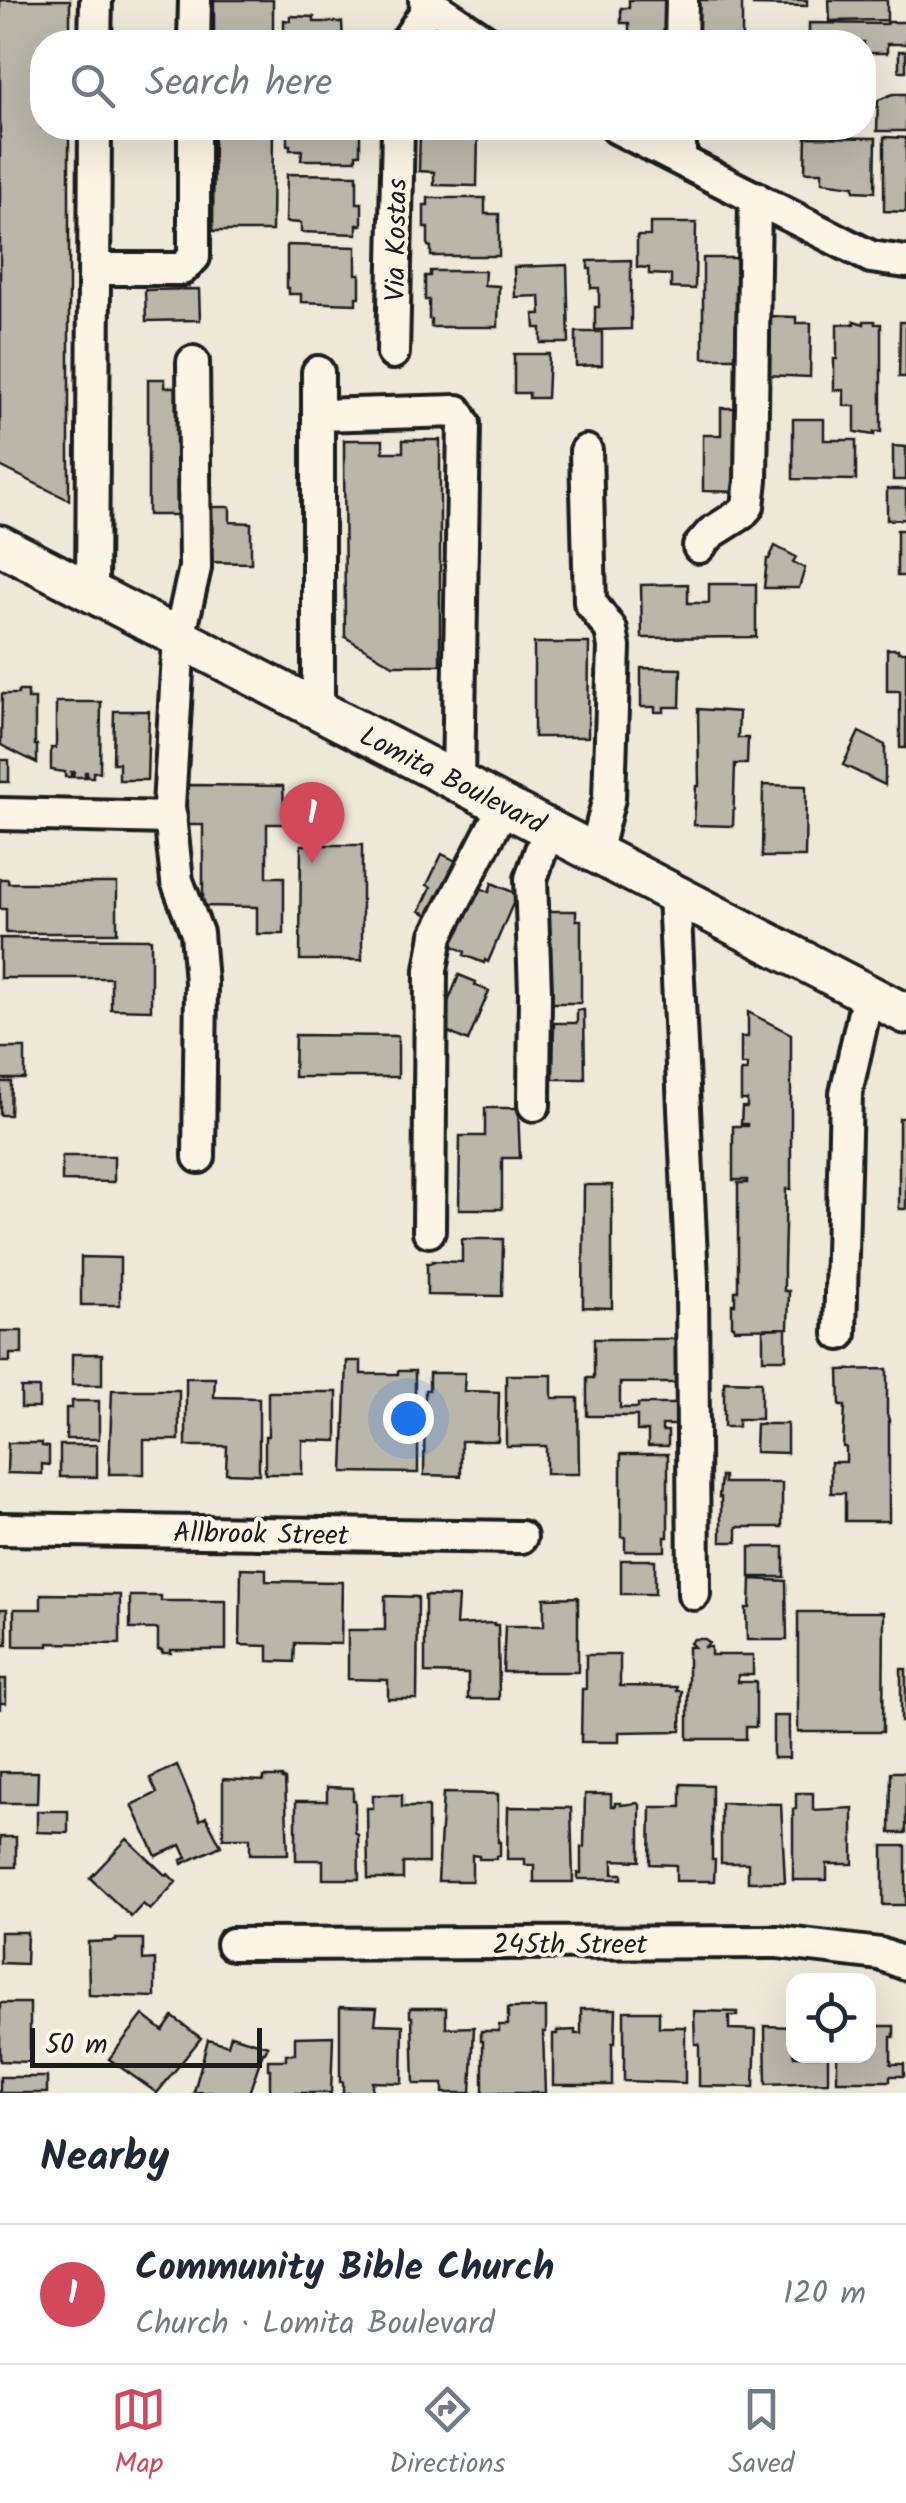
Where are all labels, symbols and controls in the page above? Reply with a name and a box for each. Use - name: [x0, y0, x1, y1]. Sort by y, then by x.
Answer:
- search box: [30, 30, 876, 140]
- text: Search here: [145, 55, 332, 115]
- icon: search: [65, 58, 120, 113]
- street label: Via Kostas: [374, 178, 421, 302]
- street label: Lomita Boulevard: [351, 715, 554, 848]
- pin: 1: [280, 782, 344, 864]
- your location: [383, 1393, 434, 1444]
- street label: Allbrook Street: [173, 1511, 350, 1560]
- street label: 245th Street: [493, 1923, 649, 1968]
- map controls: [786, 1973, 876, 2063]
- button: locate: [786, 1973, 876, 2063]
- scale bar: [30, 2023, 262, 2068]
- text: 50 m: [45, 2023, 108, 2068]
- text: Nearby: [40, 2125, 169, 2192]
- text: Community Bible Church: [135, 2239, 554, 2299]
- text: 1: [68, 2269, 77, 2320]
- text: 120 m: [783, 2269, 866, 2320]
- text: Church · Lomita Boulevard: [135, 2299, 495, 2350]
- tab: Map: [111, 2382, 166, 2487]
- tab: Directions: [389, 2382, 505, 2487]
- tab: Saved: [728, 2382, 795, 2487]

